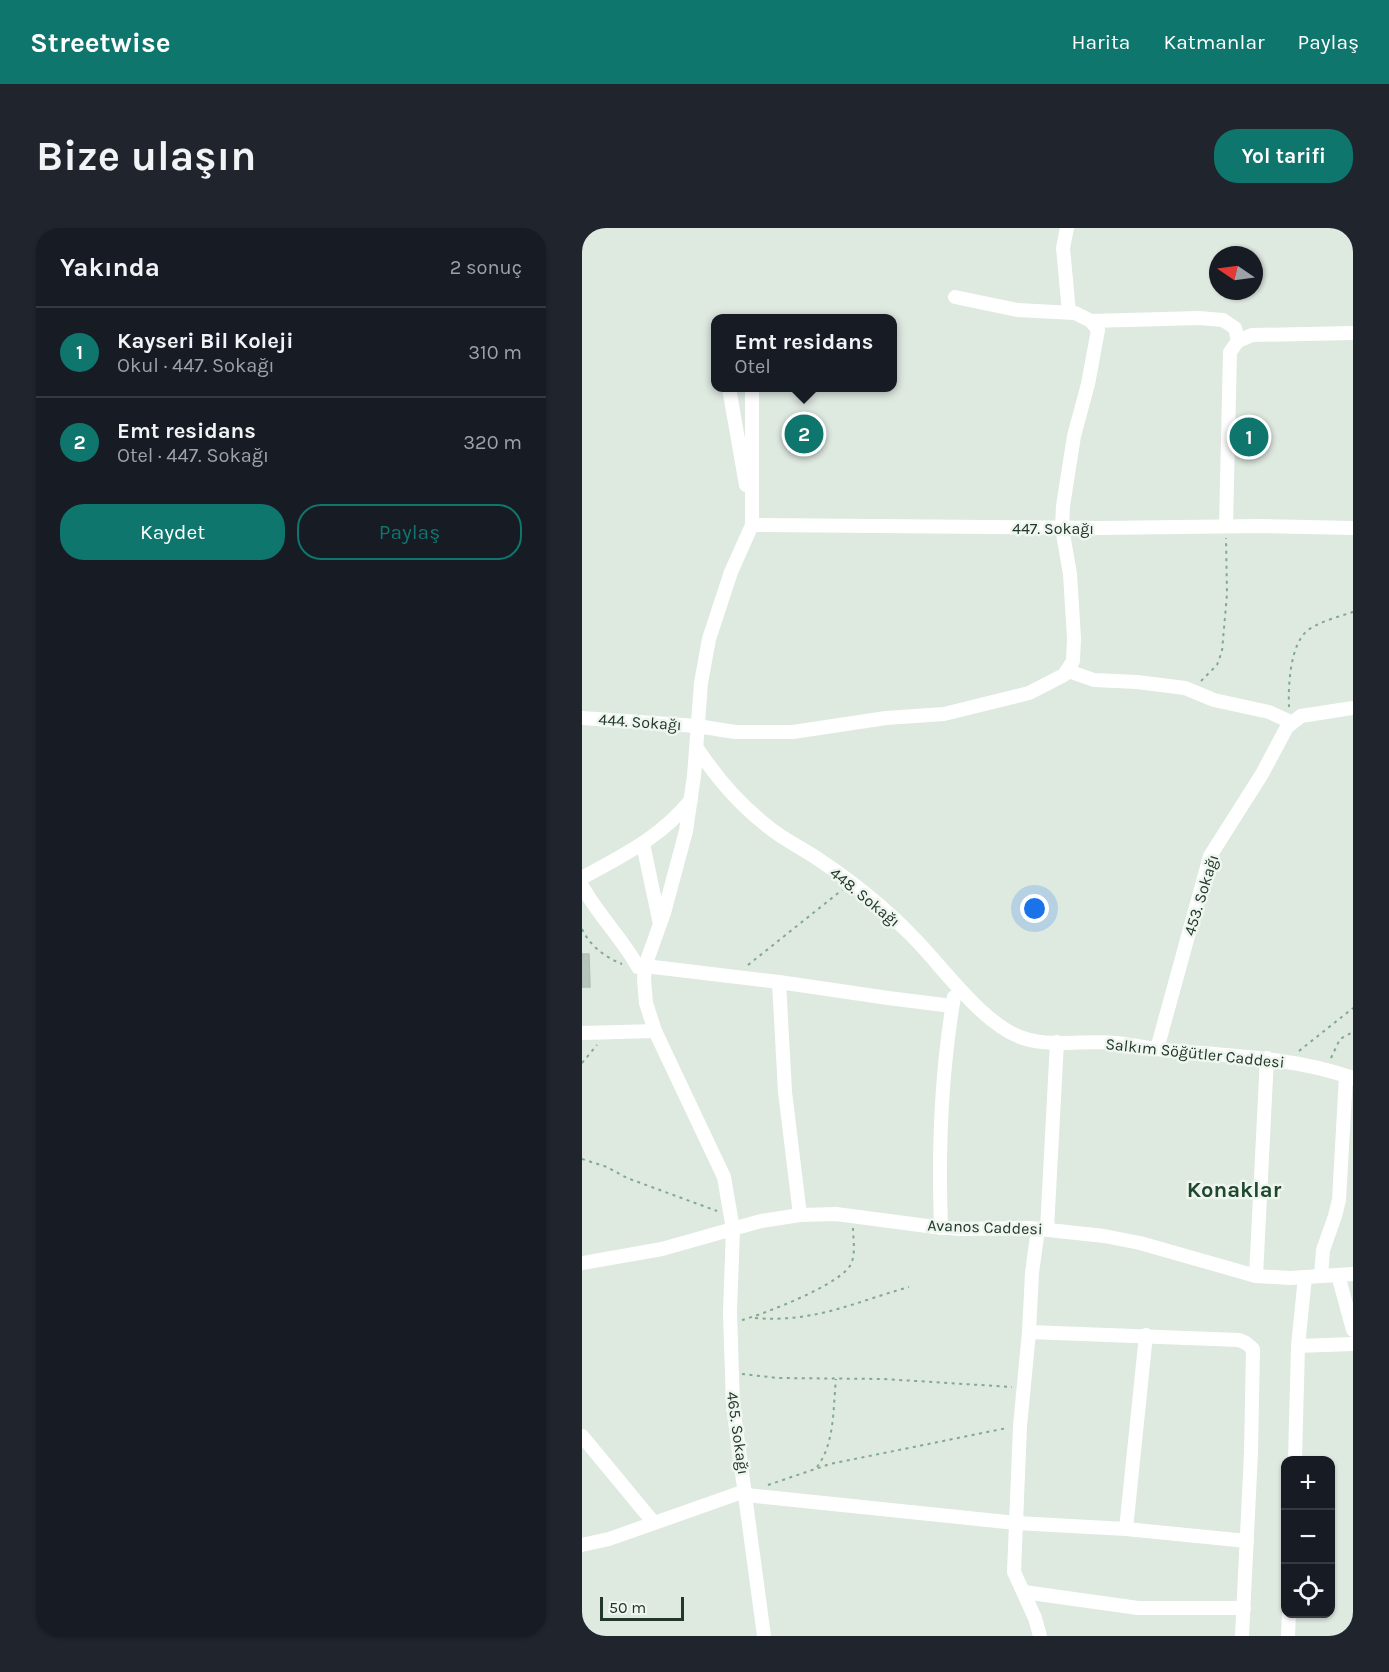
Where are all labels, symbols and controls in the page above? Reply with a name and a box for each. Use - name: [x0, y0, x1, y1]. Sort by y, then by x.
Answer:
- text: Streetwise: [30, 26, 171, 59]
- text: Harita: [1072, 30, 1130, 54]
- text: Katmanlar: [1163, 30, 1265, 54]
- text: Paylaş: [1298, 30, 1359, 54]
- button: Yol tarifi: [1214, 129, 1353, 183]
- text: Bize ulaşın: [36, 131, 256, 181]
- north arrow: [1209, 246, 1263, 300]
- text: Yakında: [60, 252, 160, 283]
- text: 2 sonuç: [450, 256, 522, 279]
- popup: [711, 314, 897, 392]
- text: Kayseri Bil Koleji: [117, 328, 294, 354]
- text: Emt residans: [735, 329, 873, 355]
- text: 1: [76, 341, 83, 364]
- text: 310 m: [468, 341, 522, 364]
- text: Okul · 447. Sokağı: [117, 354, 275, 377]
- text: Otel: [735, 355, 771, 378]
- pin: 2: [784, 412, 824, 456]
- pin: 1: [1230, 414, 1268, 460]
- text: Emt residans: [117, 418, 256, 444]
- text: 2: [73, 431, 86, 454]
- text: 320 m: [463, 431, 522, 454]
- text: Otel · 447. Sokağı: [117, 444, 269, 467]
- button: Kaydet: [60, 504, 285, 560]
- button: Paylaş: [297, 504, 522, 560]
- street label: 447. Sokağı: [1012, 519, 1094, 538]
- street label: 444. Sokağı: [598, 710, 682, 734]
- street label: 453. Sokağı: [1180, 852, 1222, 938]
- street label: 448. Sokağı: [826, 863, 904, 931]
- your location: [1020, 894, 1049, 923]
- street label: Salkım Söğütler Caddesi: [1105, 1034, 1285, 1072]
- district label: Konaklar: [1187, 1177, 1282, 1203]
- street label: Avanos Caddesi: [927, 1215, 1043, 1239]
- street label: 465. Sokağı: [723, 1390, 753, 1476]
- map controls: [1281, 1456, 1335, 1618]
- button: +: [1281, 1456, 1335, 1510]
- button: −: [1281, 1510, 1335, 1564]
- button: locate: [1281, 1564, 1335, 1618]
- scale bar: [600, 1594, 684, 1622]
- text: 50 m: [609, 1598, 646, 1617]

